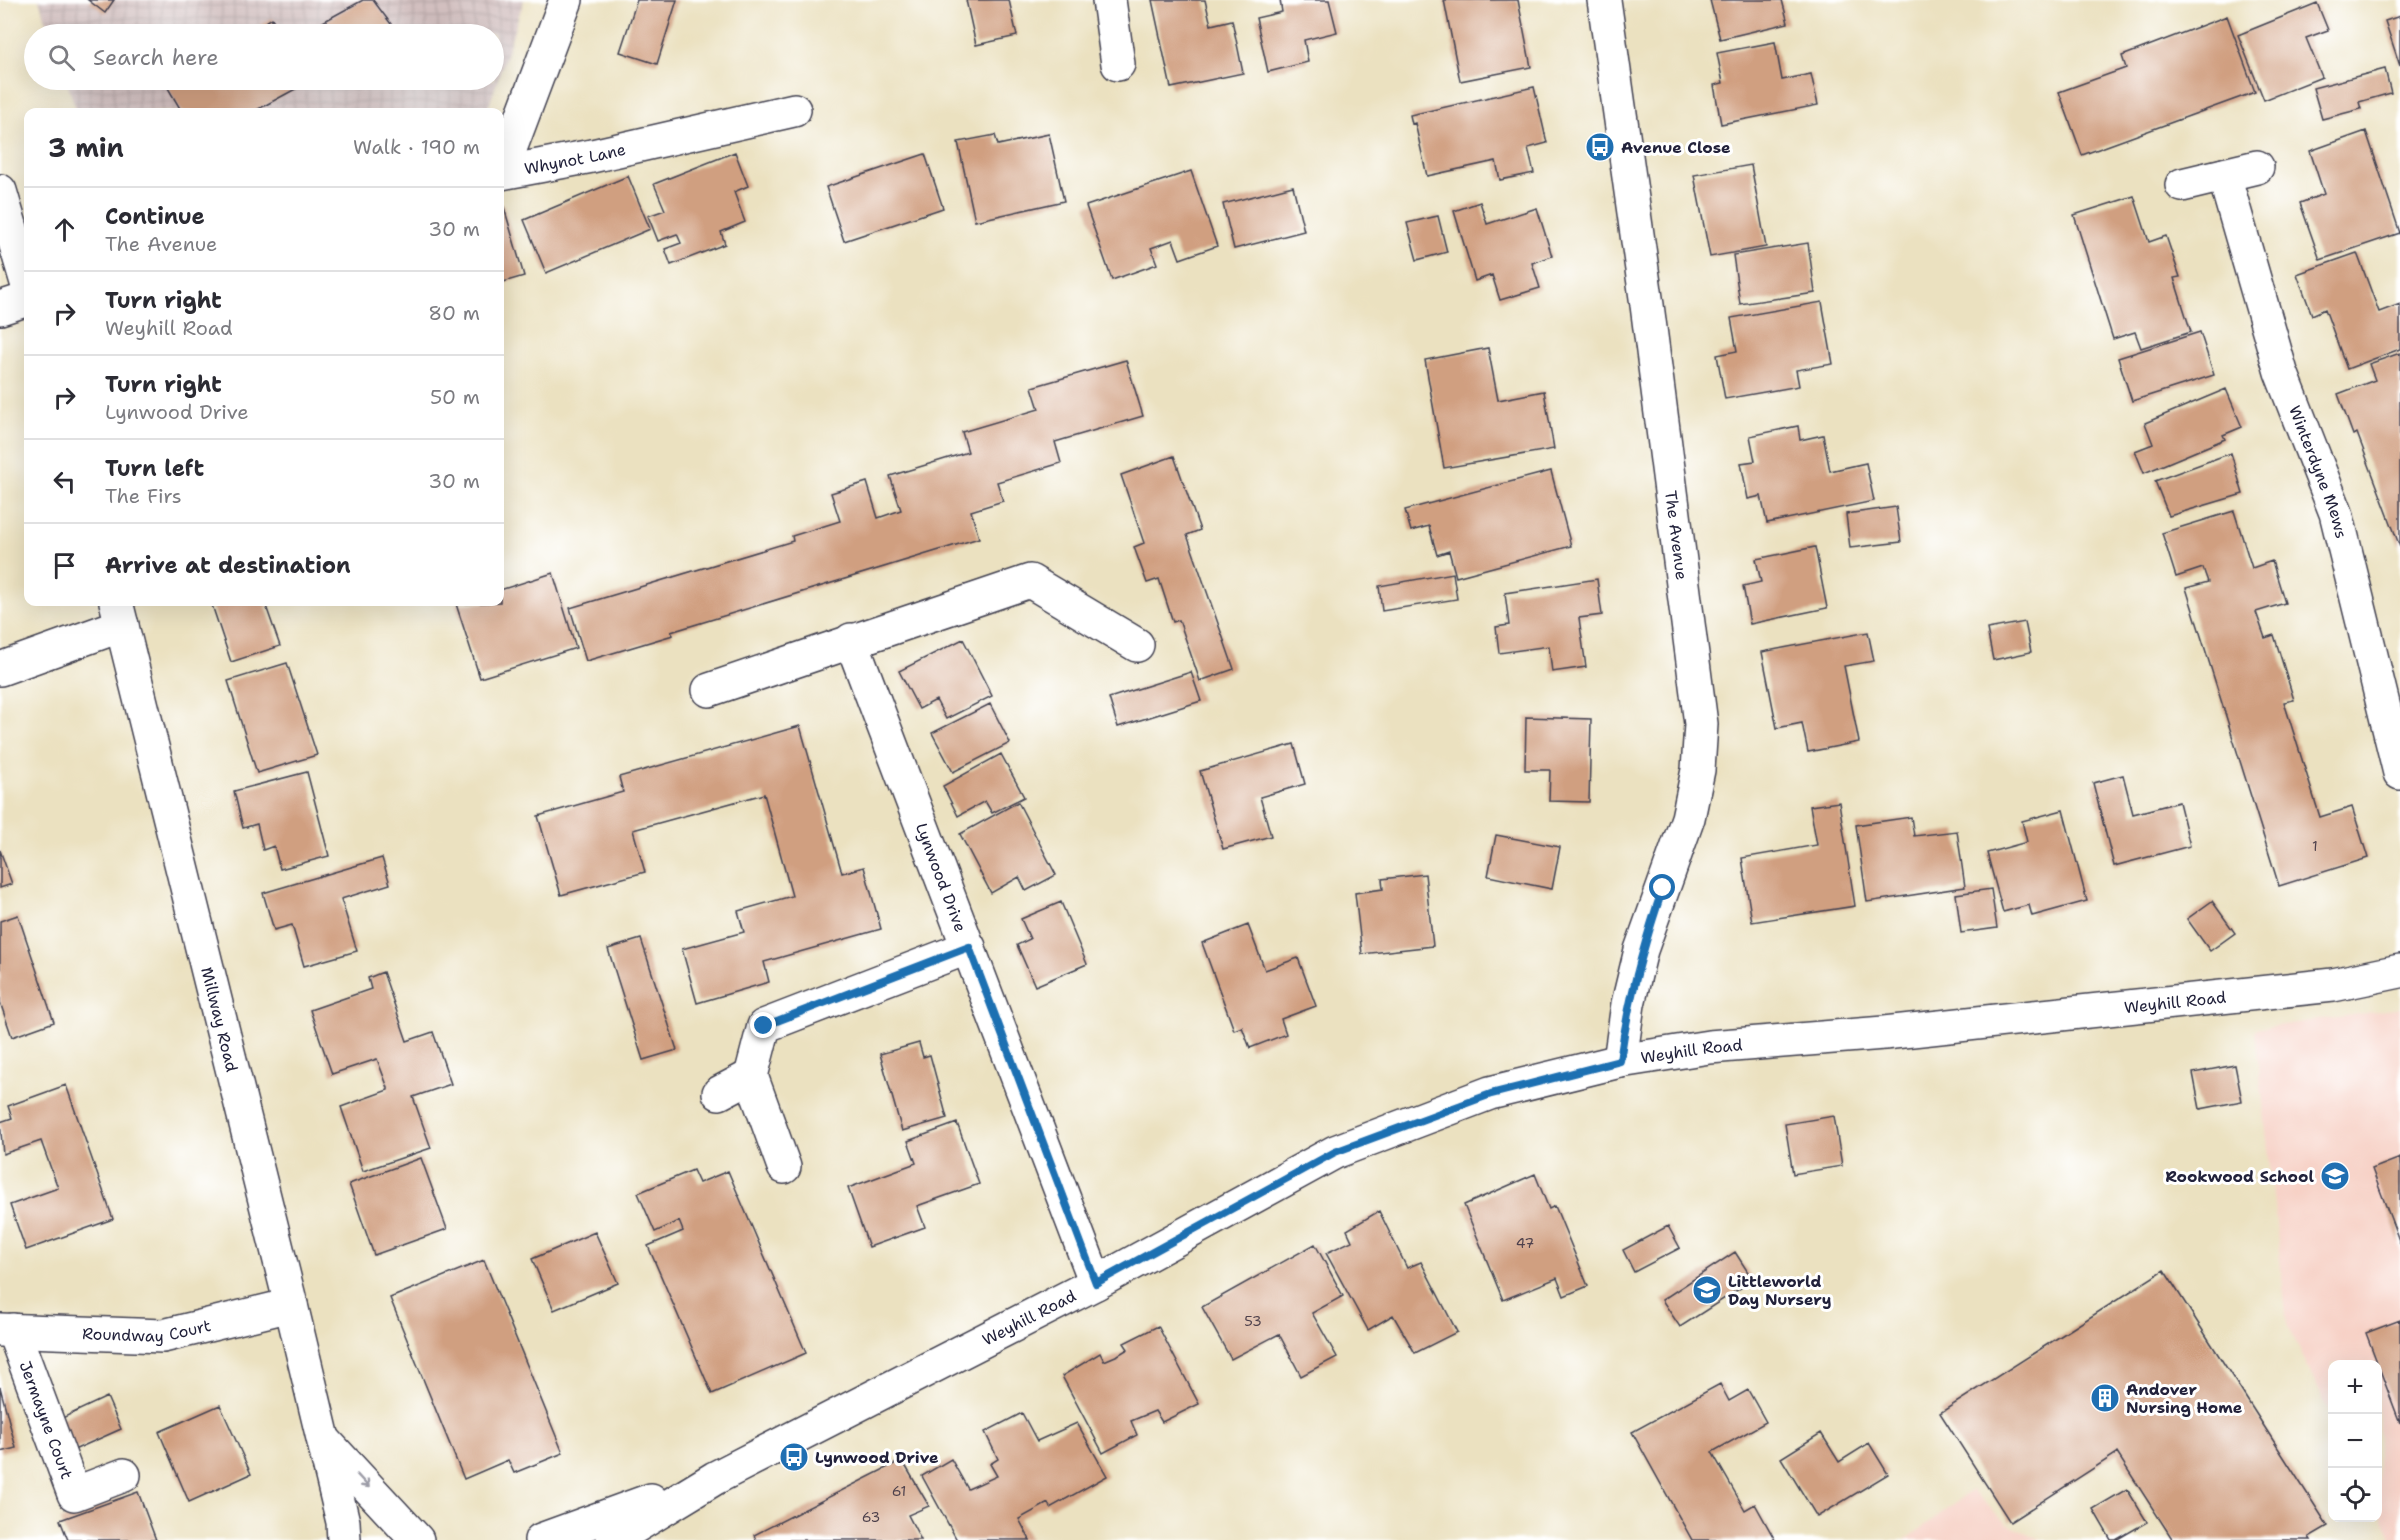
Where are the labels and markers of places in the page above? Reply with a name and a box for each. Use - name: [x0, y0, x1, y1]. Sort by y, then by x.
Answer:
- bus stop icon: Avenue Close: [1584, 131, 1616, 163]
- place label: Avenue Close: [1621, 137, 1731, 158]
- school or university icon: Rookwood School: [2319, 1160, 2351, 1192]
- place label: Rookwood School: [2165, 1166, 2314, 1187]
- place label: Littleworld Day Nursery: [1728, 1271, 1832, 1310]
- school or university icon: Littleworld Day Nursery: [1691, 1274, 1723, 1306]
- place label: Andover Nursing Home: [2126, 1379, 2243, 1418]
- building icon: Andover Nursing Home: [2089, 1382, 2121, 1414]
- bus stop icon: Lynwood Drive: [778, 1441, 810, 1473]
- place label: Lynwood Drive: [815, 1447, 939, 1468]

